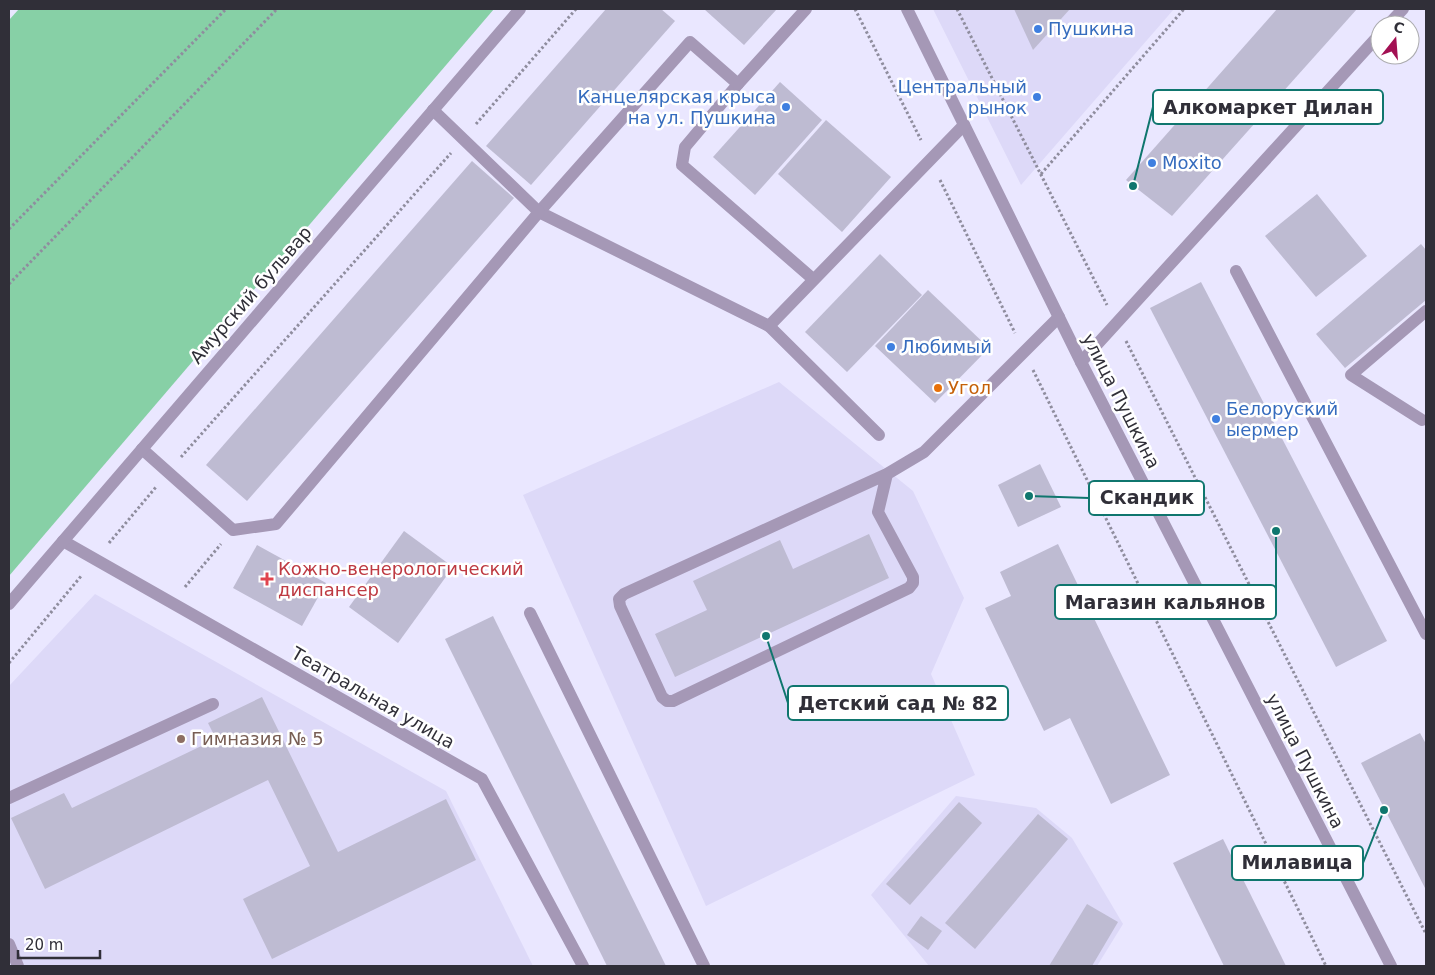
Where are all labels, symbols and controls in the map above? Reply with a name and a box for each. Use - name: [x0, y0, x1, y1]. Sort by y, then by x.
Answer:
- north arrow: [1370, 15, 1420, 65]
- place label: Пушкина: [1048, 18, 1134, 39]
- text: С: [1392, 18, 1406, 37]
- marker: Пушкина: [1032, 23, 1044, 35]
- place label: Центральный рынок: [897, 76, 1027, 118]
- place label: Канцелярская крыса на ул. Пушкина: [578, 86, 776, 128]
- callout: Алкомаркет Дилан: [1153, 90, 1383, 124]
- marker: Центральный рынок: [1031, 91, 1043, 103]
- text: Алкомаркет Дилан: [1163, 96, 1373, 118]
- marker: Канцелярская крыса на ул. Пушкина: [780, 101, 792, 113]
- place label: Moxito: [1162, 152, 1222, 173]
- marker: Moxito: [1146, 157, 1158, 169]
- street label: Амурский бульвар: [185, 222, 316, 368]
- street label: улица Пушкина: [1078, 330, 1165, 472]
- place label: Любимый: [901, 336, 992, 357]
- marker: Любимый: [885, 341, 897, 353]
- place label: Угол: [948, 377, 991, 398]
- marker: Угол: [932, 382, 944, 394]
- place label: Белоруский ыермер: [1226, 398, 1338, 440]
- marker: Белоруский ыермер: [1210, 413, 1222, 425]
- callout: Скандик: [1089, 481, 1204, 515]
- text: Скандик: [1100, 486, 1194, 508]
- place label: Кожно-венерологический диспансер: [278, 558, 524, 600]
- marker: Кожно-венерологический диспансер: [260, 572, 274, 586]
- callout: Магазин кальянов: [1055, 585, 1276, 619]
- text: Магазин кальянов: [1065, 591, 1265, 613]
- street label: Театральная улица: [287, 642, 458, 753]
- callout: Детский сад № 82: [788, 686, 1008, 720]
- street label: улица Пушкина: [1262, 690, 1349, 832]
- text: Детский сад № 82: [798, 692, 998, 714]
- place label: Гимназия № 5: [191, 728, 324, 749]
- marker: Гимназия № 5: [175, 733, 187, 745]
- callout: Милавица: [1232, 846, 1363, 880]
- text: Милавица: [1241, 851, 1353, 873]
- scale bar: [18, 928, 100, 960]
- text: 20 m: [25, 936, 63, 954]

